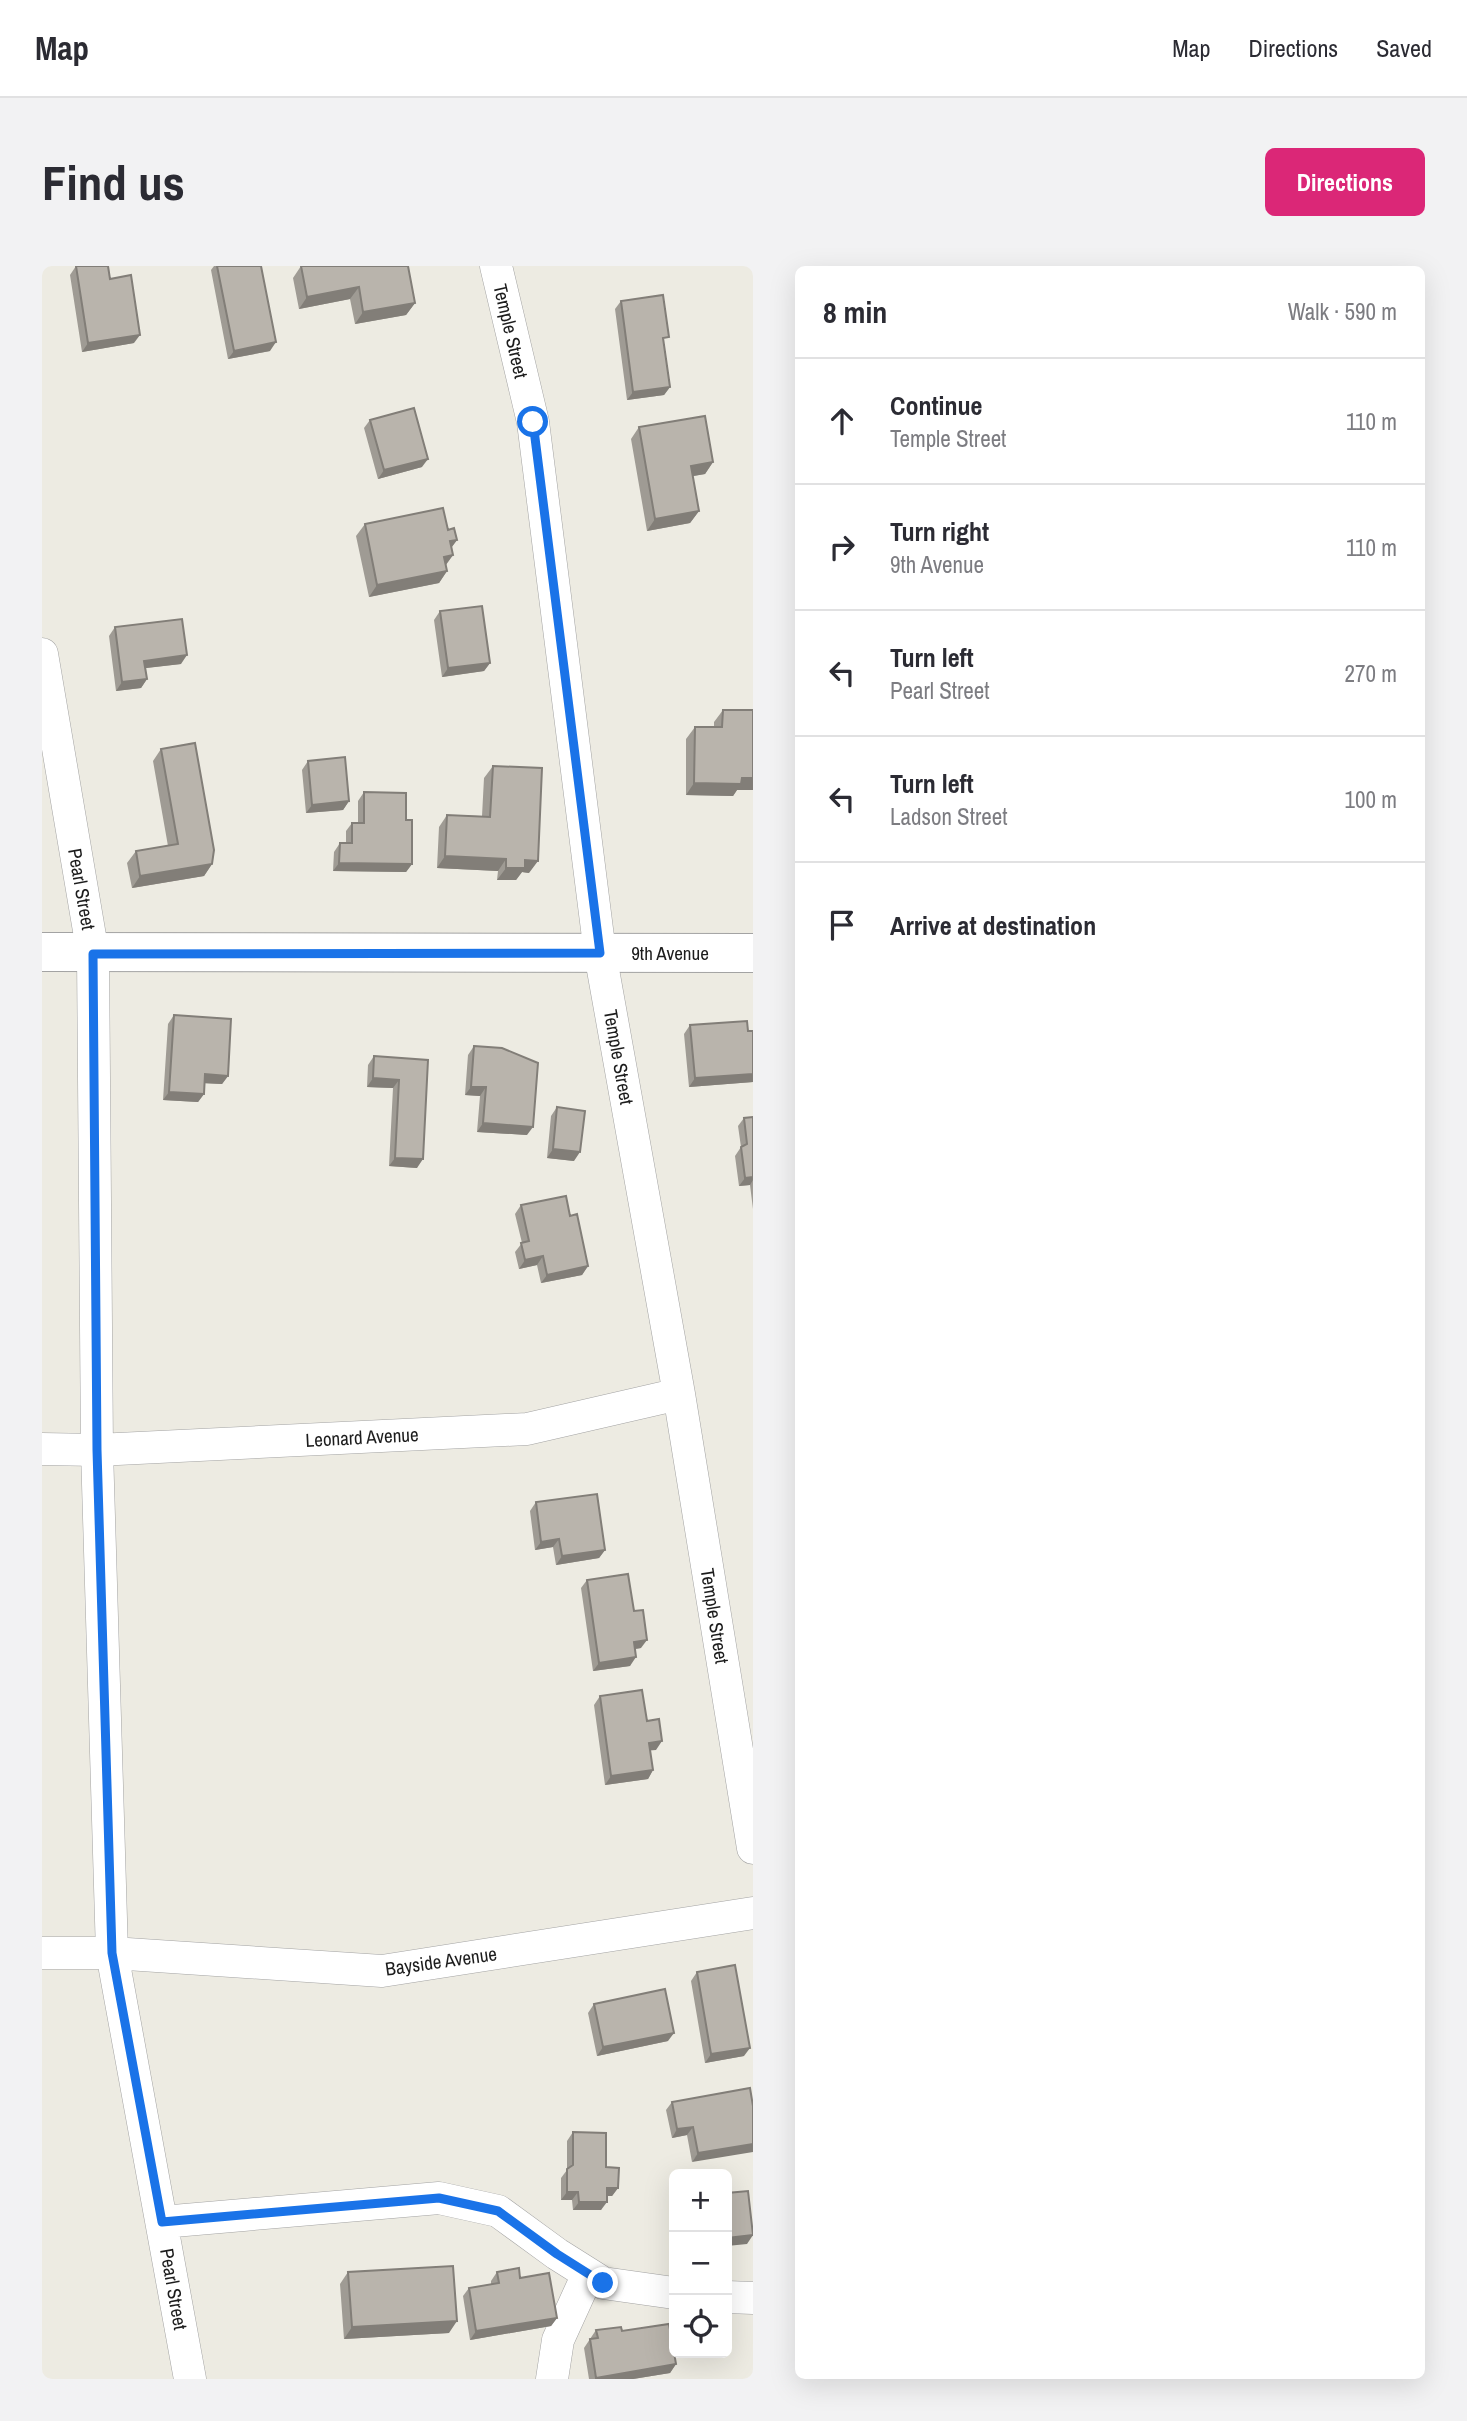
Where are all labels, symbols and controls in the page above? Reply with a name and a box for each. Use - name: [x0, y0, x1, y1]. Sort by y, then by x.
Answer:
- text: Map: [35, 26, 89, 70]
- text: Map: [1172, 32, 1210, 64]
- text: Directions: [1248, 32, 1338, 64]
- text: Saved: [1376, 32, 1432, 64]
- button: Directions: [1265, 148, 1425, 216]
- text: Find us: [42, 149, 185, 215]
- street label: Temple Street: [488, 281, 535, 381]
- text: 8 min: [823, 292, 887, 332]
- text: Walk · 590 m: [1288, 296, 1397, 327]
- text: Continue: [890, 388, 982, 423]
- icon: ahead: [823, 402, 861, 440]
- route start: [517, 406, 548, 437]
- text: 110 m: [1346, 406, 1397, 437]
- text: Temple Street: [890, 423, 1006, 454]
- text: Turn right: [890, 514, 989, 549]
- icon: right: [823, 528, 861, 566]
- text: 110 m: [1346, 532, 1397, 563]
- text: 9th Avenue: [890, 549, 984, 580]
- text: Turn left: [890, 640, 974, 675]
- icon: left: [823, 654, 861, 692]
- text: 270 m: [1345, 658, 1397, 689]
- text: Pearl Street: [890, 675, 990, 706]
- text: Turn left: [890, 766, 974, 801]
- icon: left: [823, 780, 861, 818]
- text: 100 m: [1345, 784, 1397, 815]
- text: Ladson Street: [890, 801, 1007, 832]
- street label: Pearl Street: [62, 846, 102, 932]
- icon: arrive: [823, 906, 861, 944]
- text: Arrive at destination: [890, 908, 1096, 943]
- street label: 9th Avenue: [631, 940, 709, 966]
- street label: Temple Street: [598, 1007, 640, 1107]
- street label: Leonard Avenue: [305, 1421, 419, 1453]
- street label: Temple Street: [695, 1566, 735, 1666]
- street label: Bayside Avenue: [384, 1940, 498, 1982]
- map controls: [669, 2169, 732, 2358]
- button: +: [669, 2169, 732, 2232]
- button: −: [669, 2232, 732, 2295]
- street label: Pearl Street: [154, 2246, 194, 2332]
- route end: [587, 2267, 618, 2298]
- button: locate: [669, 2295, 732, 2358]

